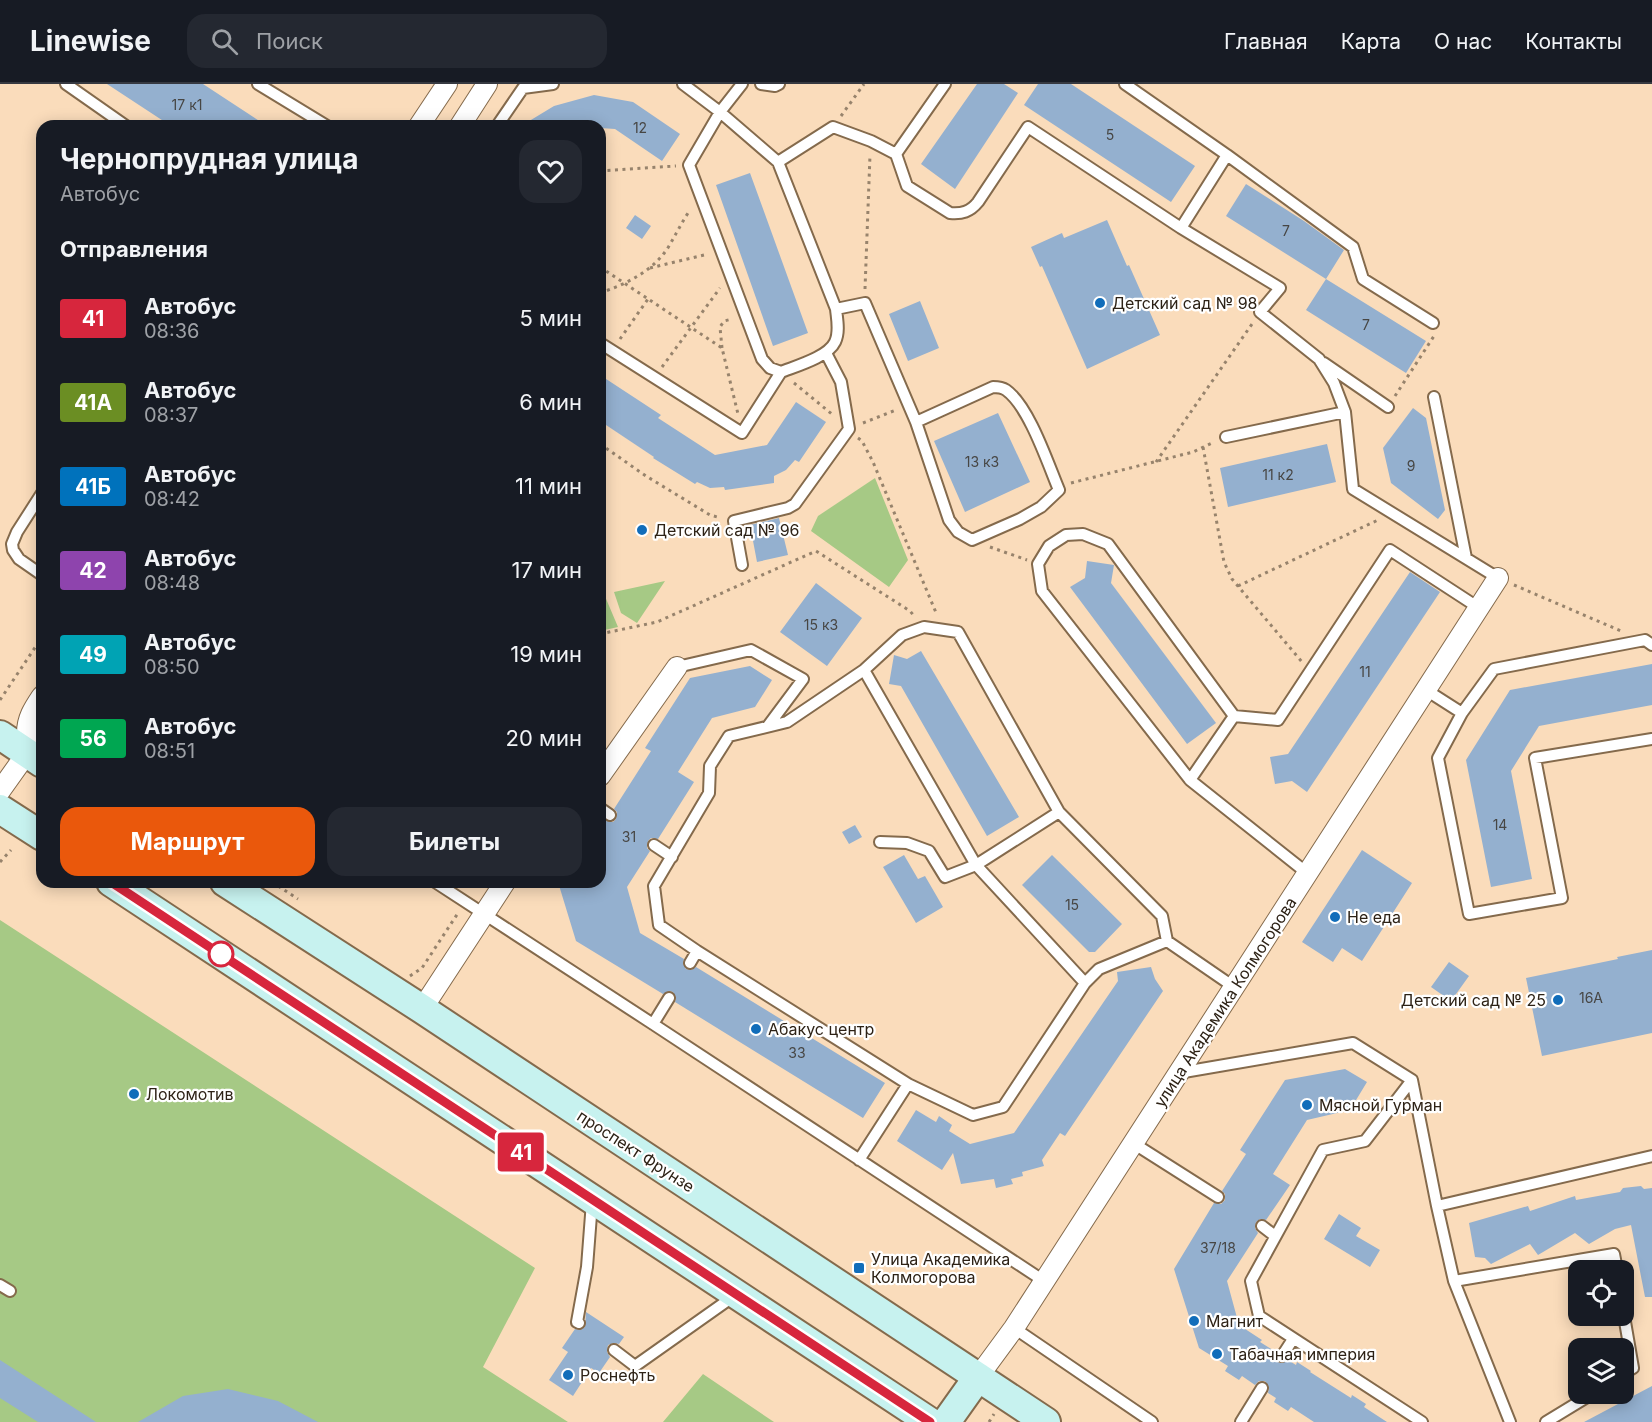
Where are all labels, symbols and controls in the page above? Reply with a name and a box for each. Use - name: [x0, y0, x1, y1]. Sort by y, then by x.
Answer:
- search box: [187, 14, 607, 68]
- text: Linewise: [30, 24, 151, 58]
- icon: search: [208, 25, 241, 58]
- text: Поиск: [256, 28, 323, 54]
- text: Главная: [1224, 29, 1308, 54]
- text: Карта: [1341, 29, 1401, 54]
- text: О нас: [1434, 29, 1492, 54]
- text: Контакты: [1525, 29, 1622, 54]
- house number: 17 к1: [172, 96, 202, 113]
- house number: 12: [633, 119, 647, 136]
- house number: 5: [1106, 126, 1114, 143]
- button: heart: [519, 140, 582, 203]
- text: Чернопрудная улица: [60, 142, 358, 176]
- text: Автобус: [60, 182, 140, 206]
- house number: 7: [1282, 222, 1290, 239]
- text: Отправления: [60, 236, 208, 262]
- text: Автобус: [144, 293, 237, 319]
- place label: Детский сад № 98: [1112, 293, 1257, 313]
- marker: Детский сад № 98: [1093, 296, 1107, 310]
- text: 5 мин: [519, 305, 582, 331]
- text: 41: [82, 306, 104, 331]
- house number: 7: [1362, 316, 1370, 333]
- text: 08:36: [144, 319, 200, 343]
- text: Автобус: [144, 377, 237, 403]
- text: 6 мин: [519, 389, 582, 415]
- text: 41А: [74, 390, 112, 415]
- text: 08:37: [144, 403, 198, 427]
- house number: 13 к3: [965, 453, 999, 470]
- house number: 9: [1407, 457, 1415, 474]
- text: Автобус: [144, 461, 237, 487]
- house number: 11 к2: [1262, 466, 1294, 483]
- text: 11 мин: [515, 473, 582, 499]
- text: 41Б: [75, 474, 111, 499]
- text: 08:42: [144, 487, 200, 511]
- place label: Детский сад № 96: [654, 520, 800, 540]
- marker: Детский сад № 96: [635, 523, 649, 537]
- text: Автобус: [144, 545, 237, 571]
- text: 17 мин: [511, 557, 582, 583]
- text: 42: [79, 558, 107, 583]
- text: 08:48: [144, 571, 200, 595]
- house number: 15 к3: [804, 616, 838, 633]
- text: Автобус: [144, 629, 237, 655]
- text: 19 мин: [510, 641, 582, 667]
- text: 49: [79, 642, 107, 667]
- text: 08:50: [144, 655, 200, 679]
- house number: 11: [1359, 663, 1371, 680]
- text: Автобус: [144, 713, 237, 739]
- text: 20 мин: [506, 725, 582, 751]
- text: 56: [79, 726, 107, 751]
- text: 08:51: [144, 739, 195, 763]
- button: Маршрут: [60, 807, 315, 876]
- button: Билеты: [327, 807, 582, 876]
- house number: 14: [1493, 816, 1507, 833]
- house number: 31: [622, 828, 636, 845]
- street label: улица Академика Колмогорова: [1149, 893, 1301, 1111]
- house number: 15: [1065, 896, 1079, 913]
- place label: Не еда: [1347, 907, 1401, 927]
- marker: Не еда: [1328, 910, 1342, 924]
- unlabelled marker: [208, 941, 234, 967]
- house number: 16А: [1579, 989, 1603, 1006]
- place label: Детский сад № 25: [1401, 990, 1546, 1010]
- marker: Детский сад № 25: [1551, 993, 1565, 1007]
- place label: Абакус центр: [768, 1019, 874, 1039]
- marker: Абакус центр: [749, 1022, 763, 1036]
- house number: 33: [788, 1044, 806, 1061]
- place label: Локомотив: [146, 1084, 234, 1104]
- marker: Локомотив: [127, 1087, 141, 1101]
- place label: Мясной Гурман: [1319, 1095, 1442, 1115]
- marker: Мясной Гурман: [1300, 1098, 1314, 1112]
- street label: проспект Фрунзе: [574, 1106, 698, 1196]
- line badge: 41: [494, 1132, 548, 1172]
- text: 41: [510, 1140, 532, 1165]
- house number: 37/18: [1200, 1239, 1236, 1256]
- place label: Улица Академика Колмогорова: [871, 1249, 1010, 1287]
- map controls: [1568, 1260, 1634, 1404]
- button: locate: [1568, 1260, 1634, 1326]
- marker: Улица Академика Колмогорова: [852, 1261, 866, 1275]
- place label: Магнит: [1206, 1311, 1264, 1331]
- marker: Магнит: [1187, 1314, 1201, 1328]
- button: layers: [1568, 1338, 1634, 1404]
- place label: Табачная империя: [1229, 1344, 1375, 1364]
- marker: Табачная империя: [1210, 1347, 1224, 1361]
- place label: Роснефть: [580, 1365, 655, 1385]
- marker: Роснефть: [561, 1368, 575, 1382]

